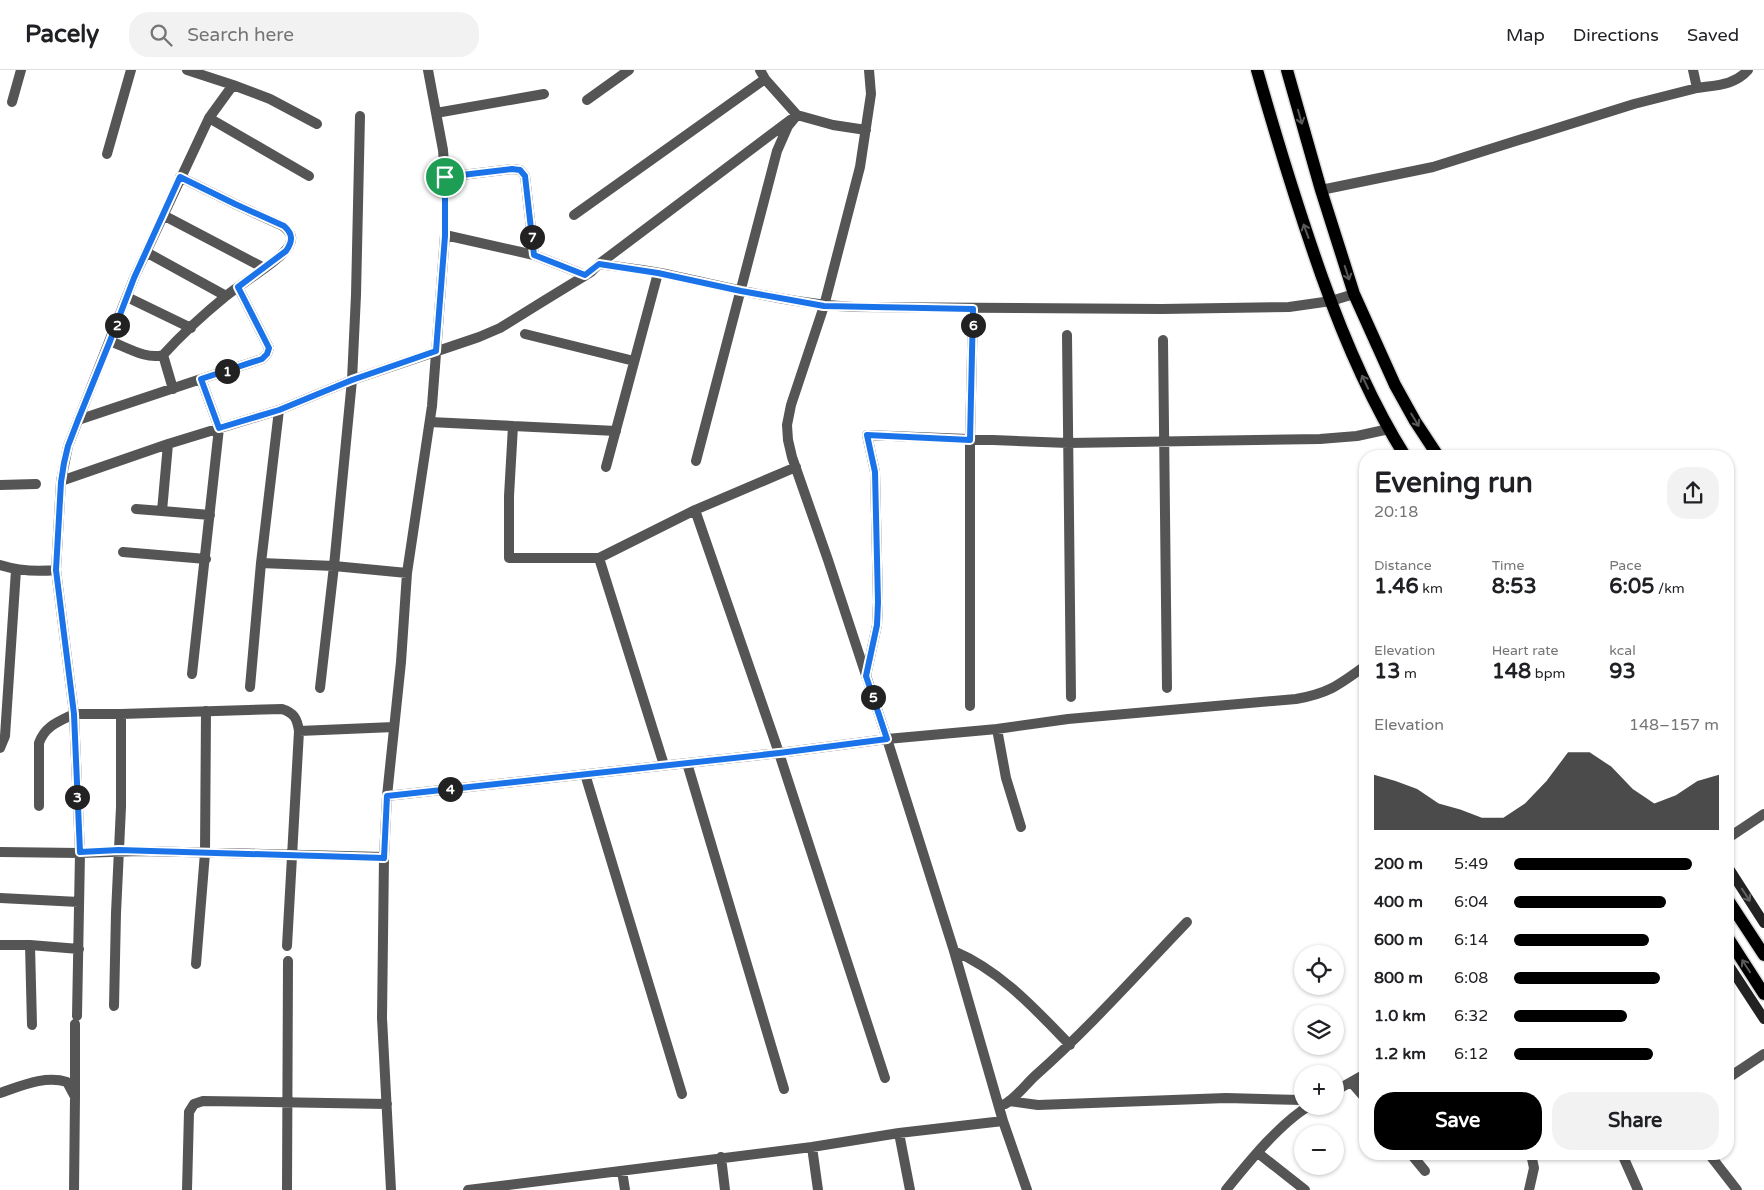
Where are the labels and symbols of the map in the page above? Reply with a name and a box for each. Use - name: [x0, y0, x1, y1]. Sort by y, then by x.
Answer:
- one-way arrow: [1296, 109, 1306, 125]
- pin: [424, 156, 466, 198]
- pin: 7: [520, 224, 544, 250]
- one-way arrow: [1301, 224, 1310, 240]
- one-way arrow: [1343, 264, 1352, 280]
- pin: 2: [104, 312, 130, 338]
- pin: 6: [960, 312, 986, 338]
- pin: 1: [214, 358, 240, 384]
- one-way arrow: [1360, 375, 1370, 390]
- one-way arrow: [1410, 412, 1420, 426]
- pin: 5: [860, 684, 886, 710]
- pin: 4: [438, 776, 462, 802]
- pin: 3: [64, 784, 90, 810]
- one-way arrow: [1741, 888, 1751, 902]
- one-way arrow: [1741, 959, 1751, 973]

